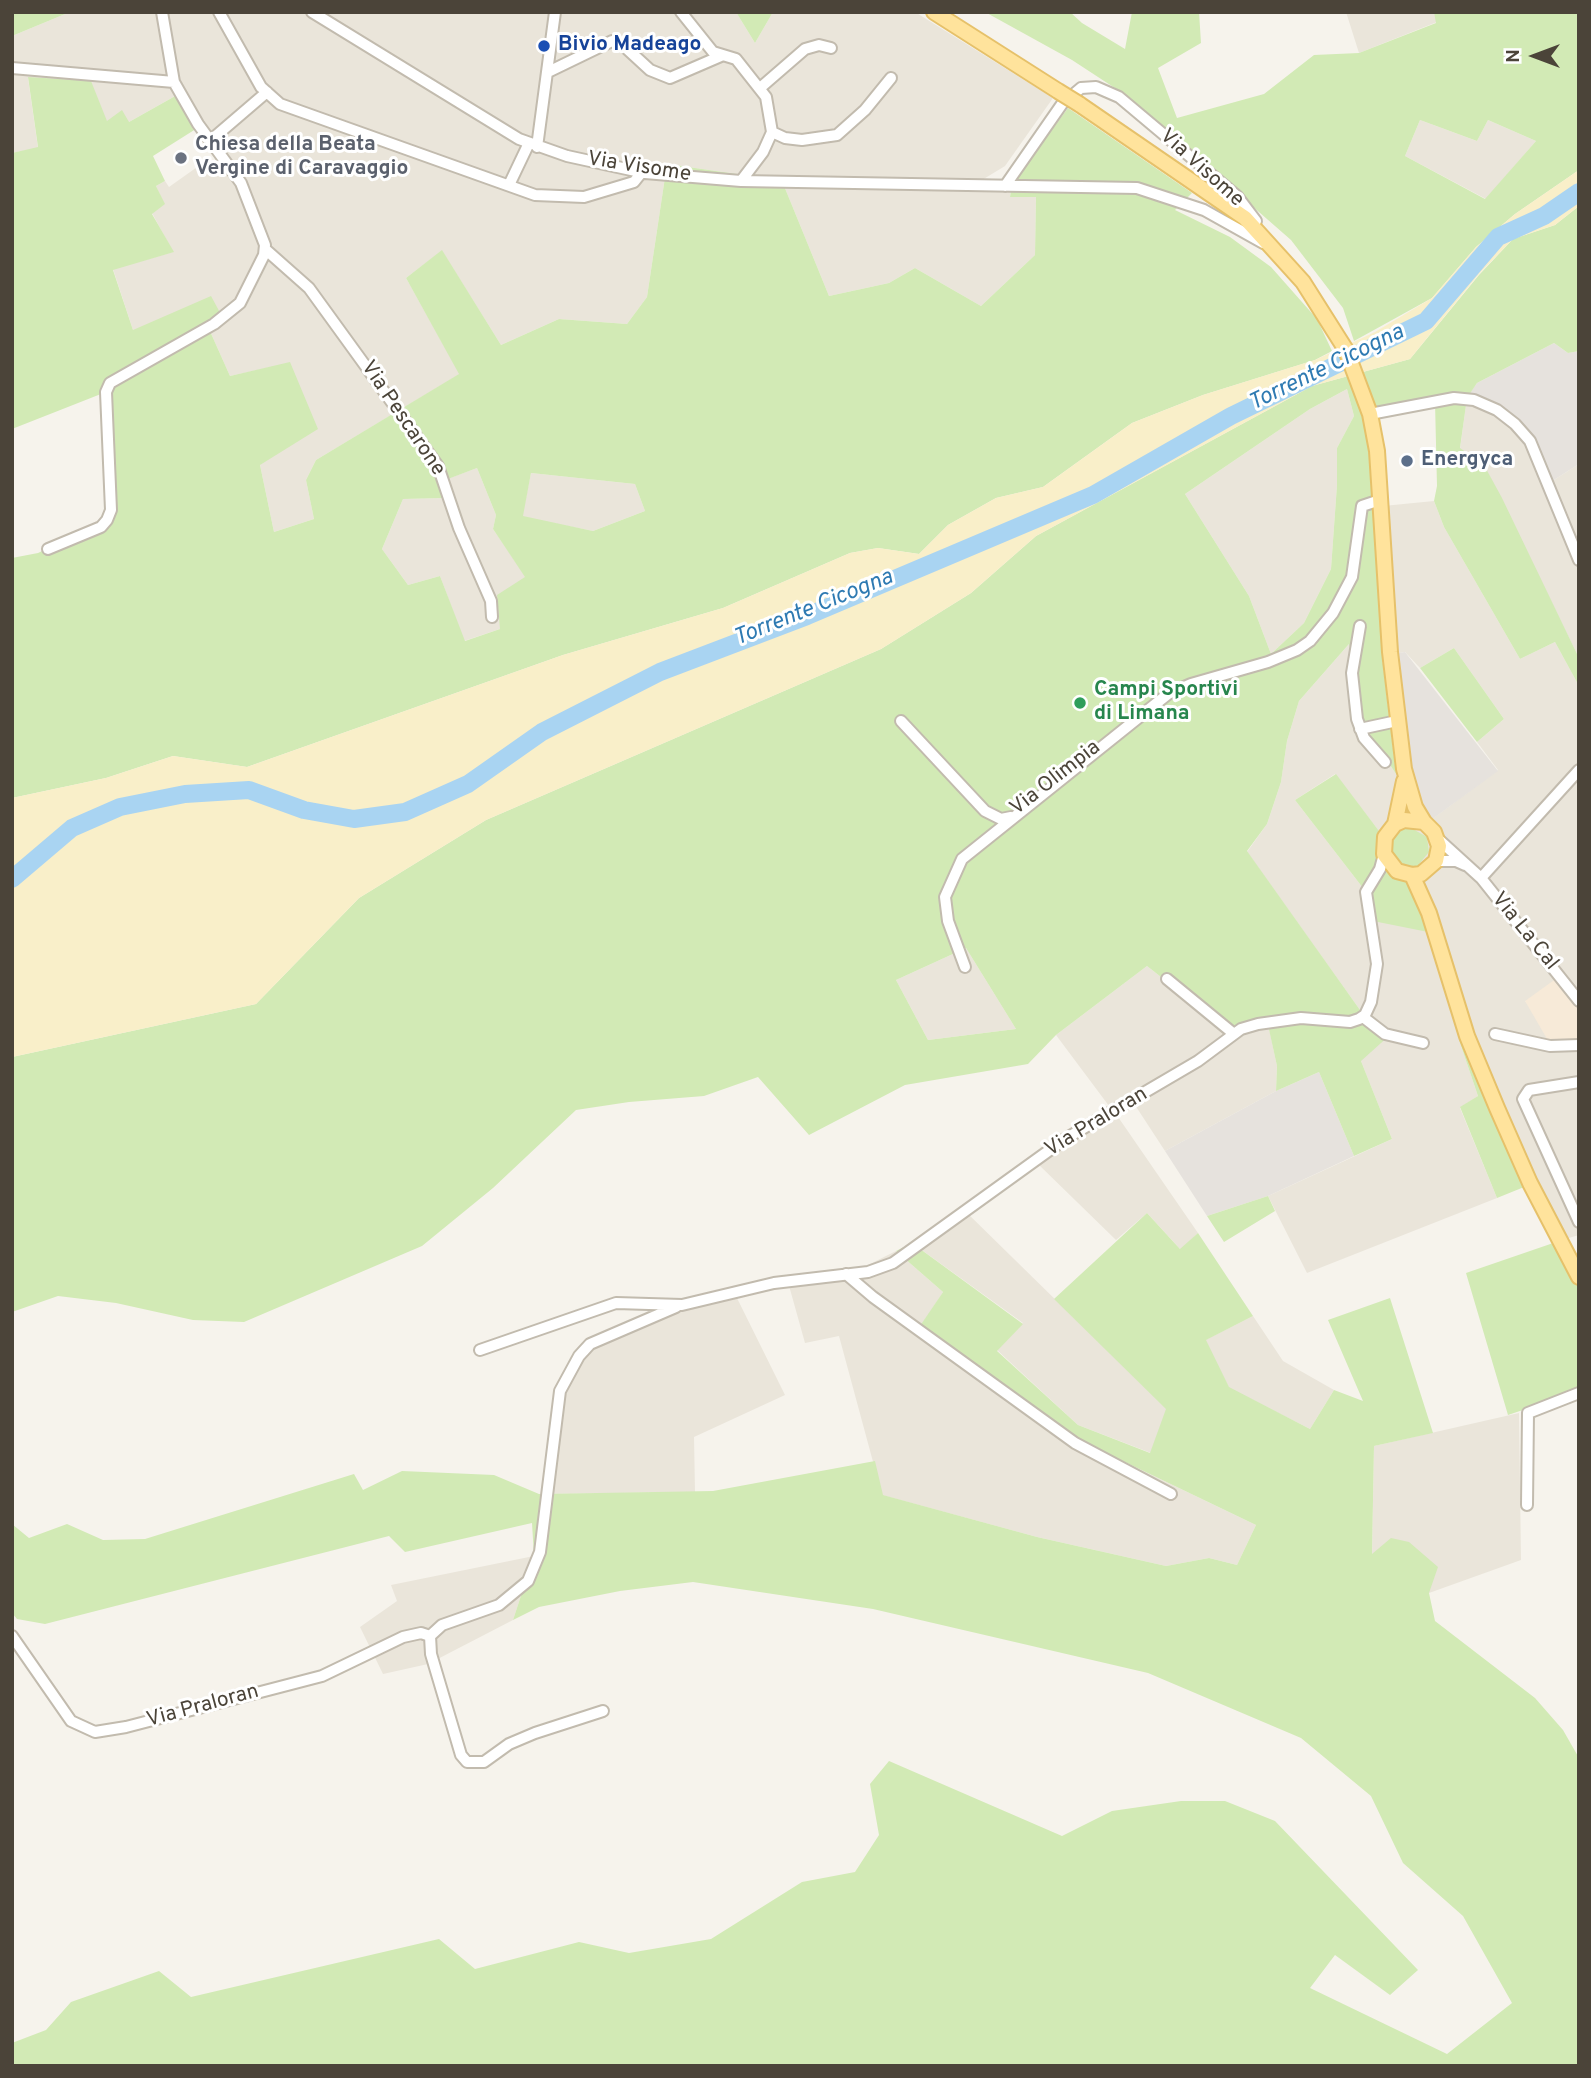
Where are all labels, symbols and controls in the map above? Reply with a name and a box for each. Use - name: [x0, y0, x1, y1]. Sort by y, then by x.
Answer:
- north arrow: [1500, 21, 1570, 91]
- place label: Bivio Madeago: [558, 33, 701, 59]
- marker: Bivio Madeago: [536, 38, 552, 54]
- text: N: [1502, 49, 1526, 63]
- street label: Via Visome: [1154, 125, 1248, 213]
- place label: Chiesa della Beata Vergine di Caravaggio: [195, 133, 408, 183]
- street label: Via Visome: [585, 147, 693, 189]
- marker: Chiesa della Beata Vergine di Caravaggio: [173, 150, 189, 166]
- water label: Torrente Cicogna: [1245, 320, 1409, 418]
- street label: Via Pescarone: [354, 357, 450, 481]
- place label: Energyca: [1421, 448, 1513, 474]
- marker: Energyca: [1399, 453, 1415, 469]
- water label: Torrente Cicogna: [730, 565, 898, 653]
- place label: Campi Sportivi di Limana: [1094, 678, 1238, 728]
- marker: Campi Sportivi di Limana: [1072, 695, 1088, 711]
- street label: Via Olimpia: [1006, 736, 1106, 822]
- street label: Via La Cal: [1485, 888, 1563, 976]
- street label: Via Praloran: [1041, 1083, 1153, 1163]
- street label: Via Praloran: [144, 1680, 262, 1734]

